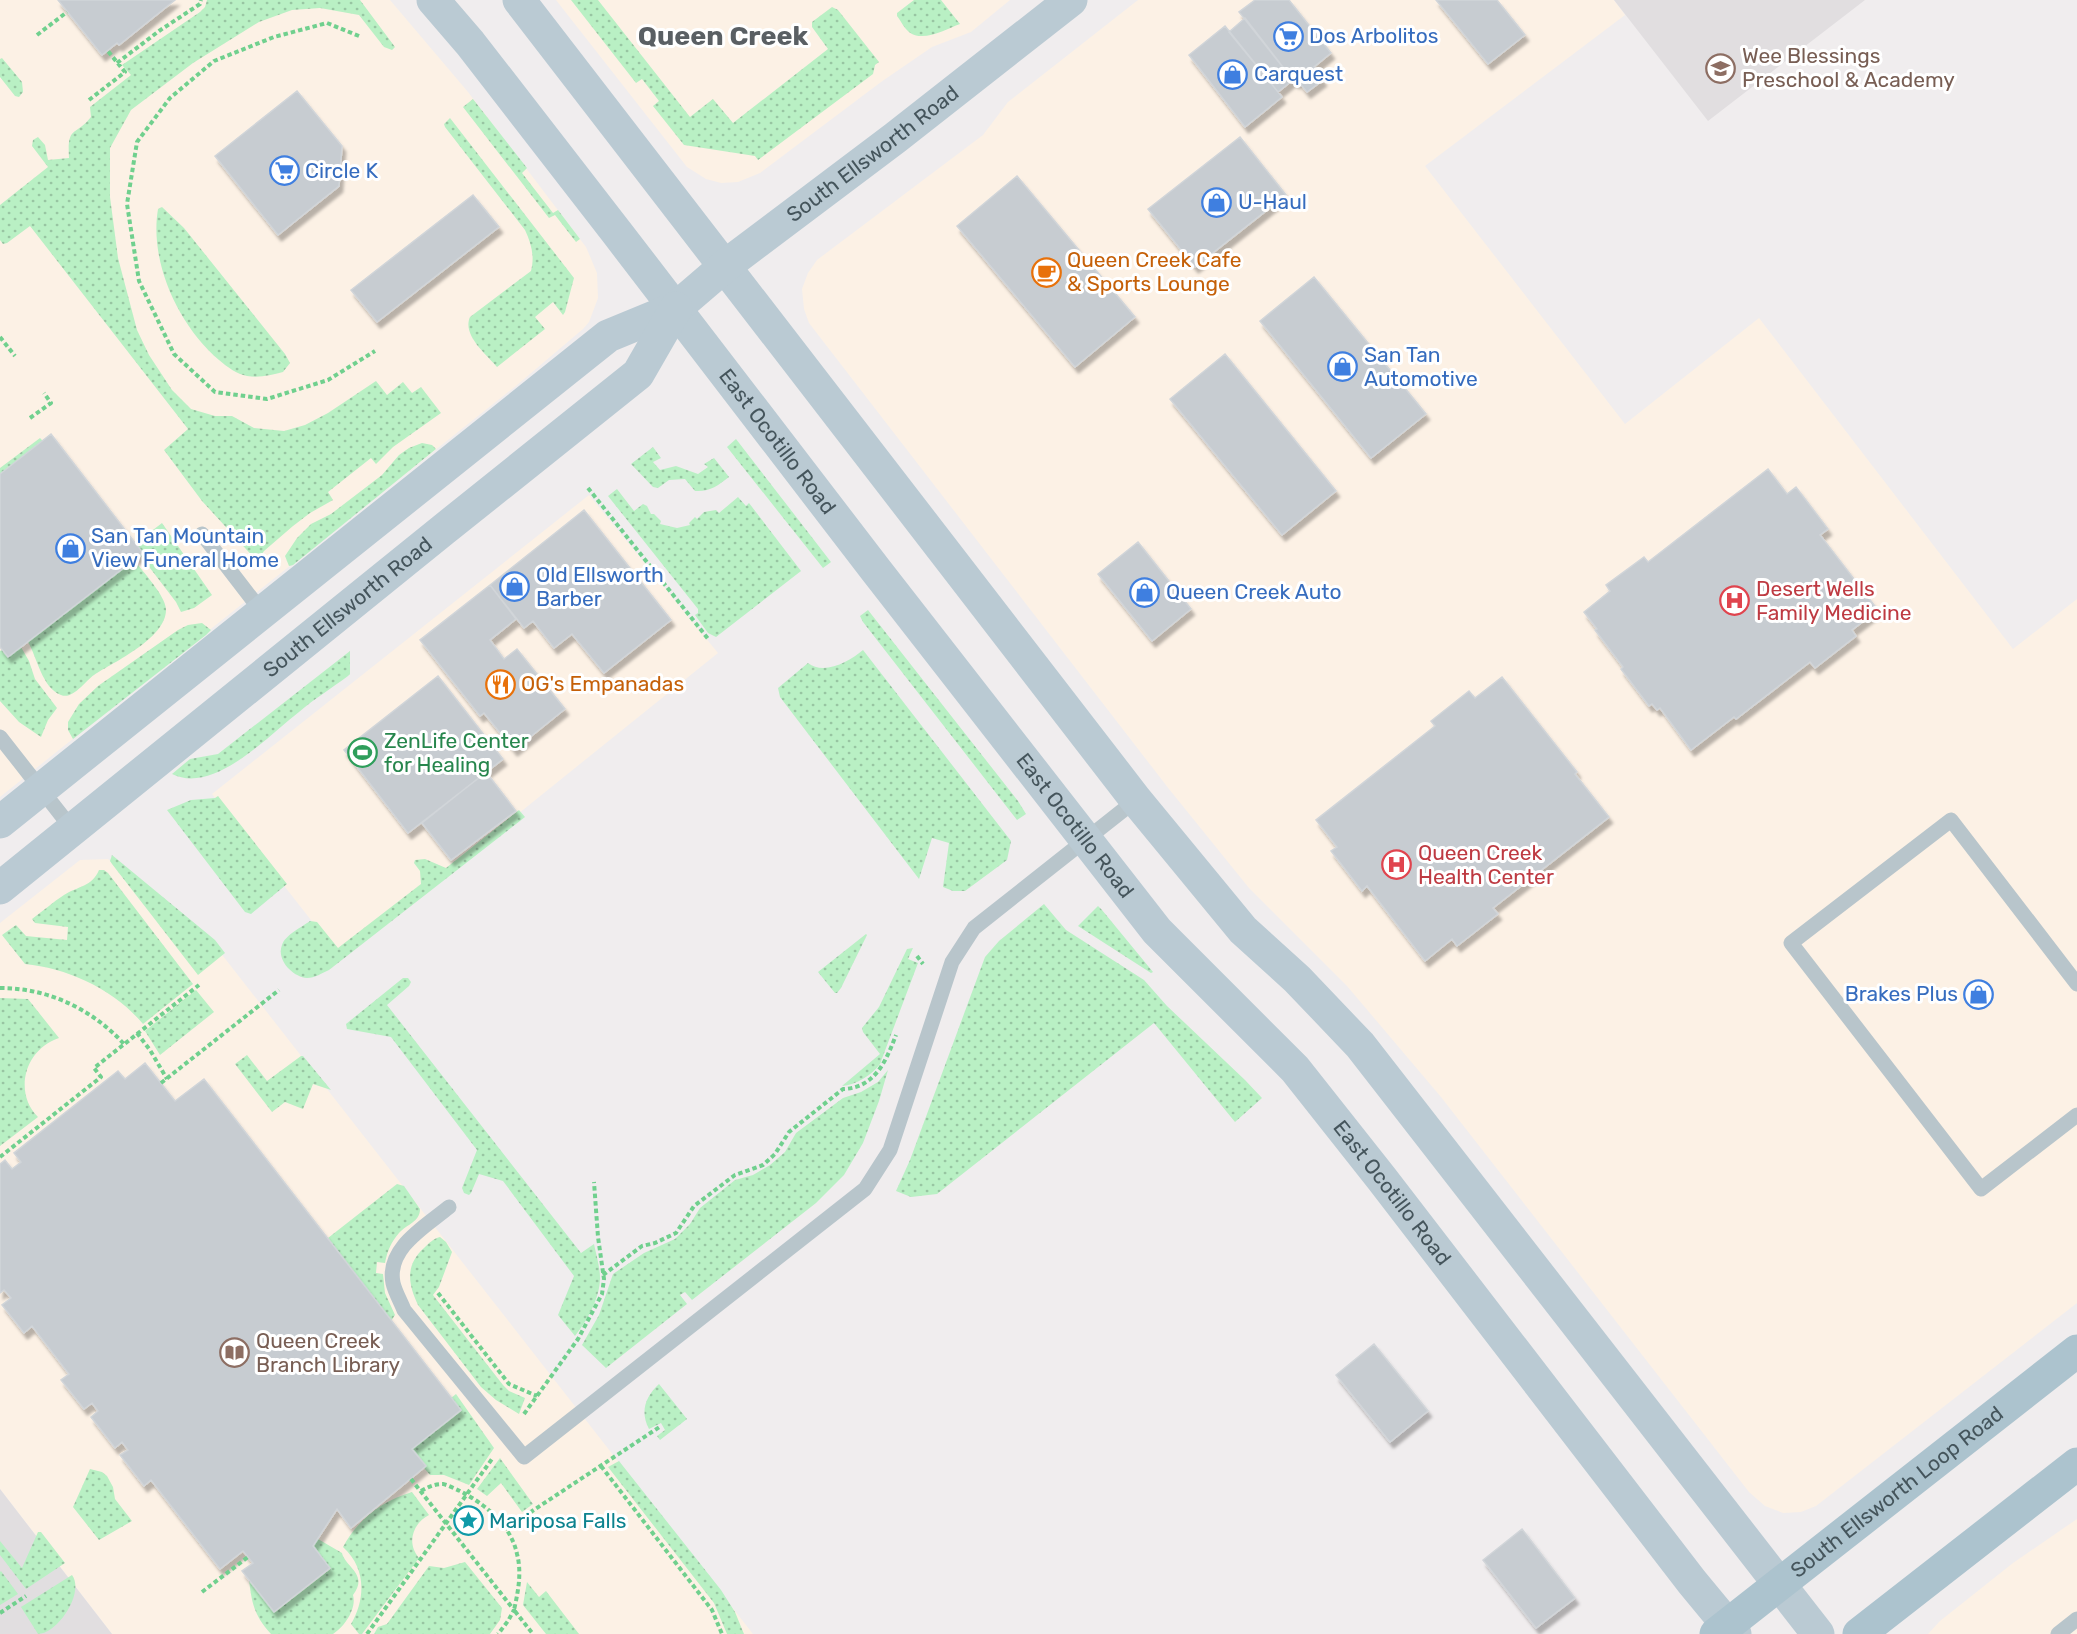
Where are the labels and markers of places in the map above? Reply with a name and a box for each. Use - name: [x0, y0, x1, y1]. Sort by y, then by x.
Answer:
- supermarket icon: Dos Arbolitos: [1272, 20, 1304, 52]
- place label: Dos Arbolitos: [1309, 23, 1439, 48]
- place label: Wee Blessings Preschool & Academy: [1742, 43, 1955, 92]
- school or university icon: Wee Blessings Preschool & Academy: [1705, 52, 1737, 84]
- shop icon: Carquest: [1217, 58, 1249, 90]
- place label: Carquest: [1254, 61, 1343, 86]
- supermarket icon: Circle K: [268, 155, 300, 187]
- place label: Circle K: [305, 158, 378, 183]
- shop icon: U-Haul: [1201, 186, 1233, 218]
- place label: U-Haul: [1238, 189, 1307, 214]
- place label: Queen Creek Cafe & Sports Lounge: [1067, 247, 1241, 296]
- cafe icon: Queen Creek Cafe & Sports Lounge: [1030, 256, 1062, 288]
- place label: San Tan Automotive: [1364, 342, 1478, 391]
- shop icon: San Tan Automotive: [1327, 351, 1359, 383]
- place label: San Tan Mountain View Funeral Home: [91, 523, 279, 572]
- shop icon: San Tan Mountain View Funeral Home: [54, 532, 86, 564]
- place label: Old Ellsworth Barber: [536, 562, 664, 611]
- shop icon: Old Ellsworth Barber: [499, 571, 531, 603]
- shop icon: Queen Creek Auto: [1129, 576, 1161, 608]
- place label: Desert Wells Family Medicine: [1756, 576, 1911, 625]
- place label: Queen Creek Auto: [1166, 579, 1342, 604]
- hospital icon: Desert Wells Family Medicine: [1719, 585, 1751, 617]
- restaurant icon: OG's Empanadas: [484, 668, 516, 700]
- place label: OG's Empanadas: [521, 671, 684, 696]
- place label: ZenLife Center for Healing: [384, 728, 529, 777]
- sports icon: ZenLife Center for Healing: [347, 737, 379, 769]
- place label: Queen Creek Health Center: [1418, 840, 1554, 889]
- hospital icon: Queen Creek Health Center: [1381, 849, 1413, 881]
- shop icon: Brakes Plus: [1963, 978, 1995, 1010]
- place label: Brakes Plus: [1845, 981, 1958, 1006]
- place label: Queen Creek Branch Library: [256, 1328, 400, 1377]
- library icon: Queen Creek Branch Library: [219, 1337, 251, 1369]
- place icon: Mariposa Falls: [452, 1505, 484, 1537]
- place label: Mariposa Falls: [489, 1508, 627, 1533]

